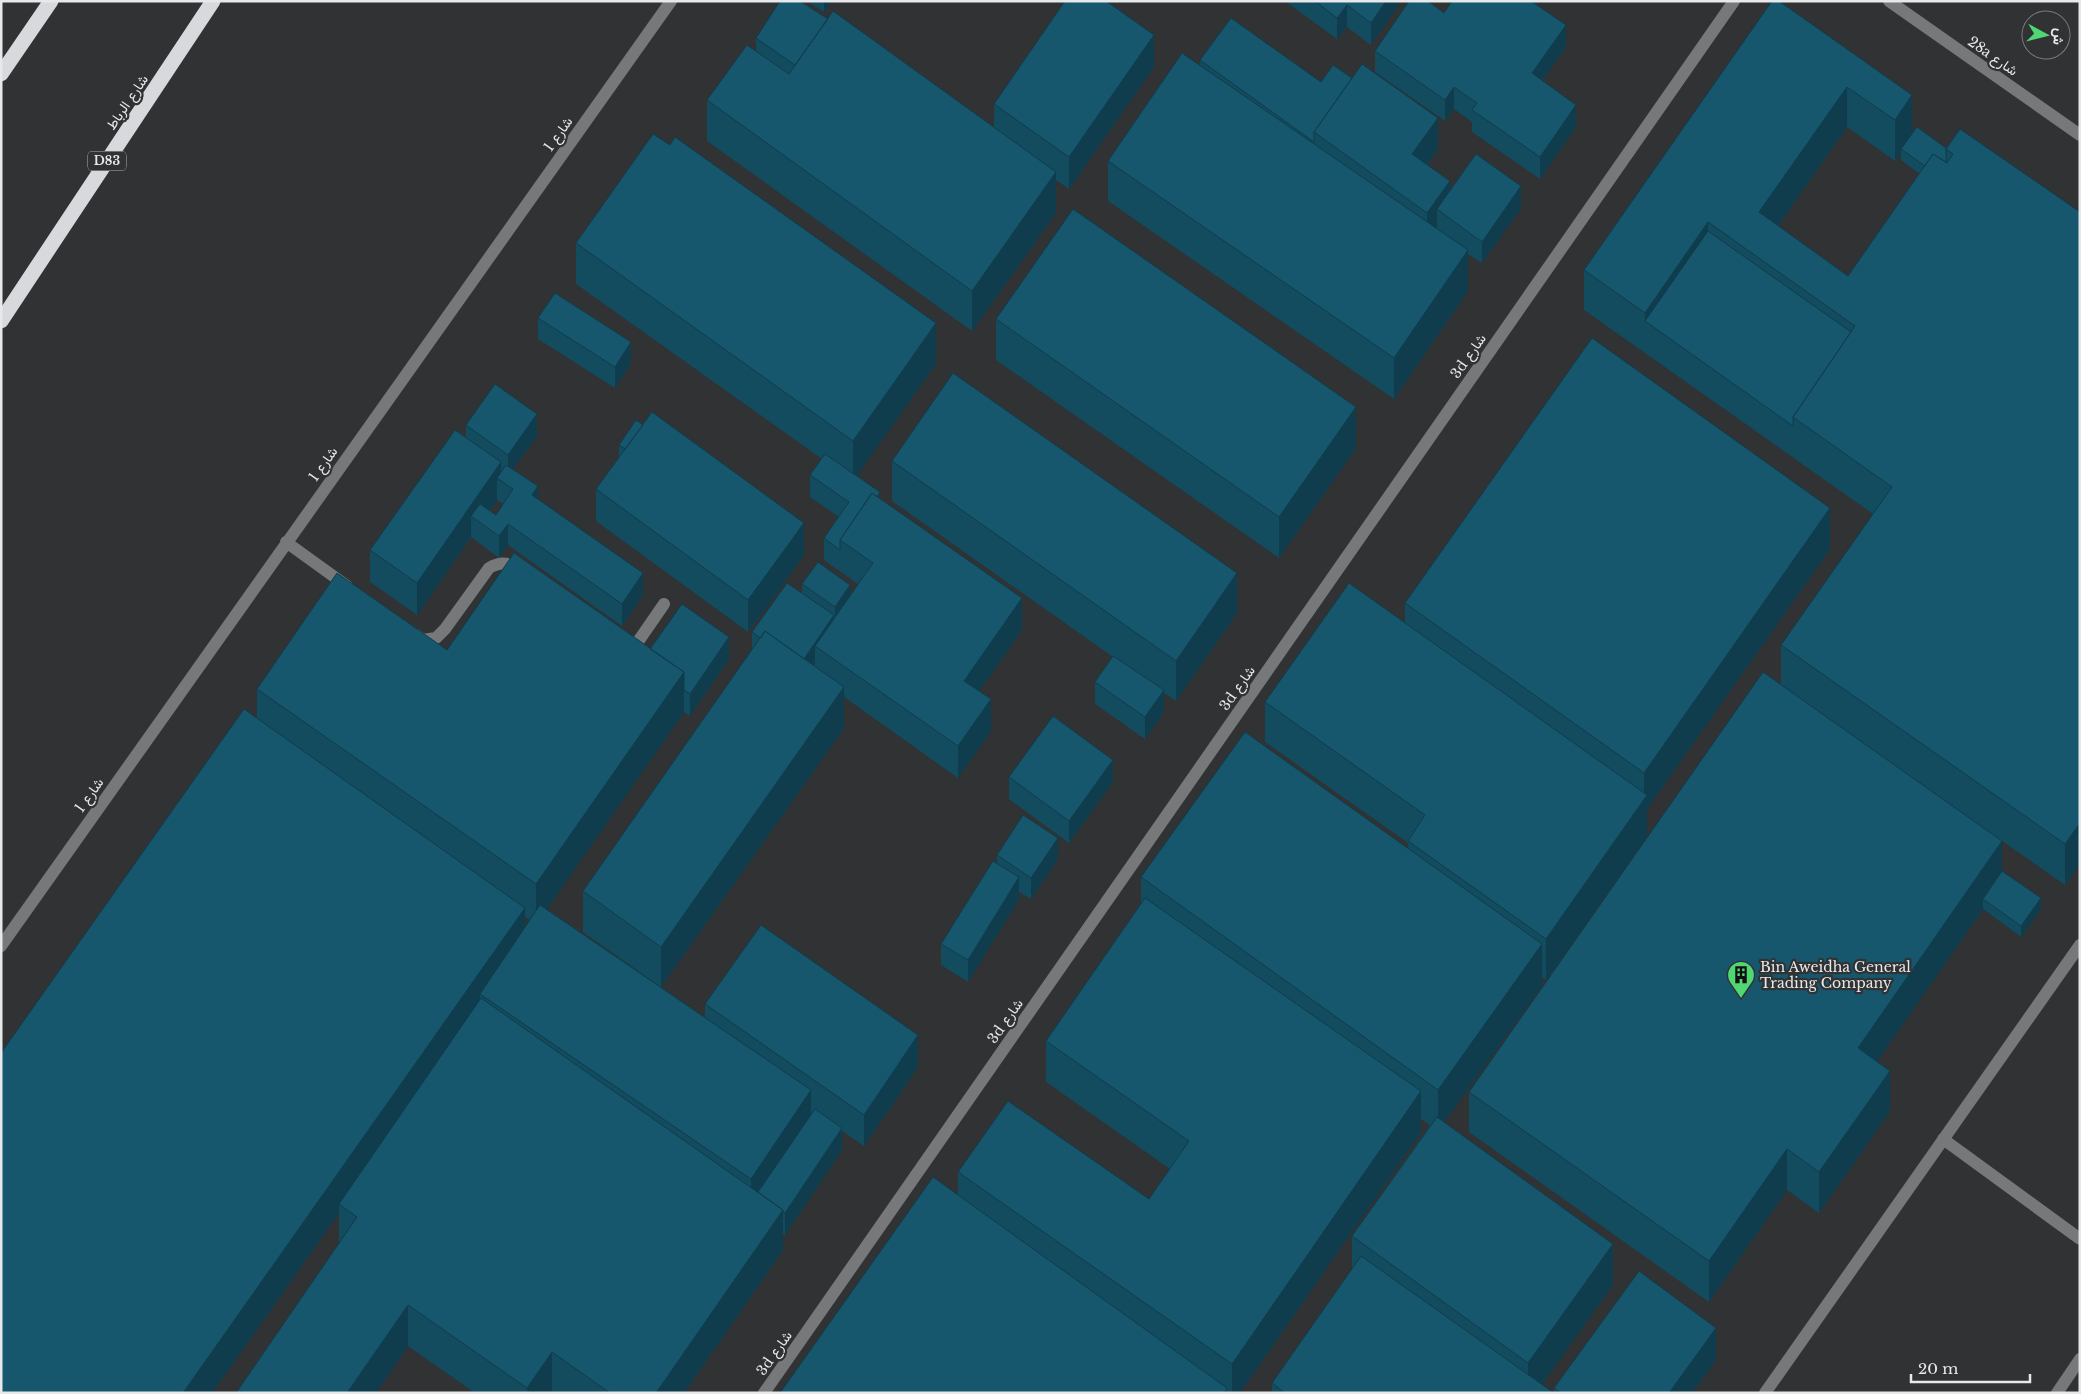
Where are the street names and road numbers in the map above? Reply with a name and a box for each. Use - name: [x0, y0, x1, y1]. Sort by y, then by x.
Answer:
- street label: 28a شارع: [1963, 32, 2021, 81]
- street label: شارع الرباط: [102, 71, 154, 134]
- street label: شارع 1: [540, 113, 578, 156]
- road number: D83: [88, 152, 126, 170]
- street label: 3d شارع: [1446, 330, 1491, 383]
- street label: شارع 1: [305, 443, 343, 486]
- street label: 3d شارع: [1215, 662, 1260, 715]
- street label: شارع 1: [71, 774, 109, 817]
- street label: 3d شارع: [983, 995, 1028, 1048]
- street label: 3d شارع: [752, 1327, 797, 1380]

